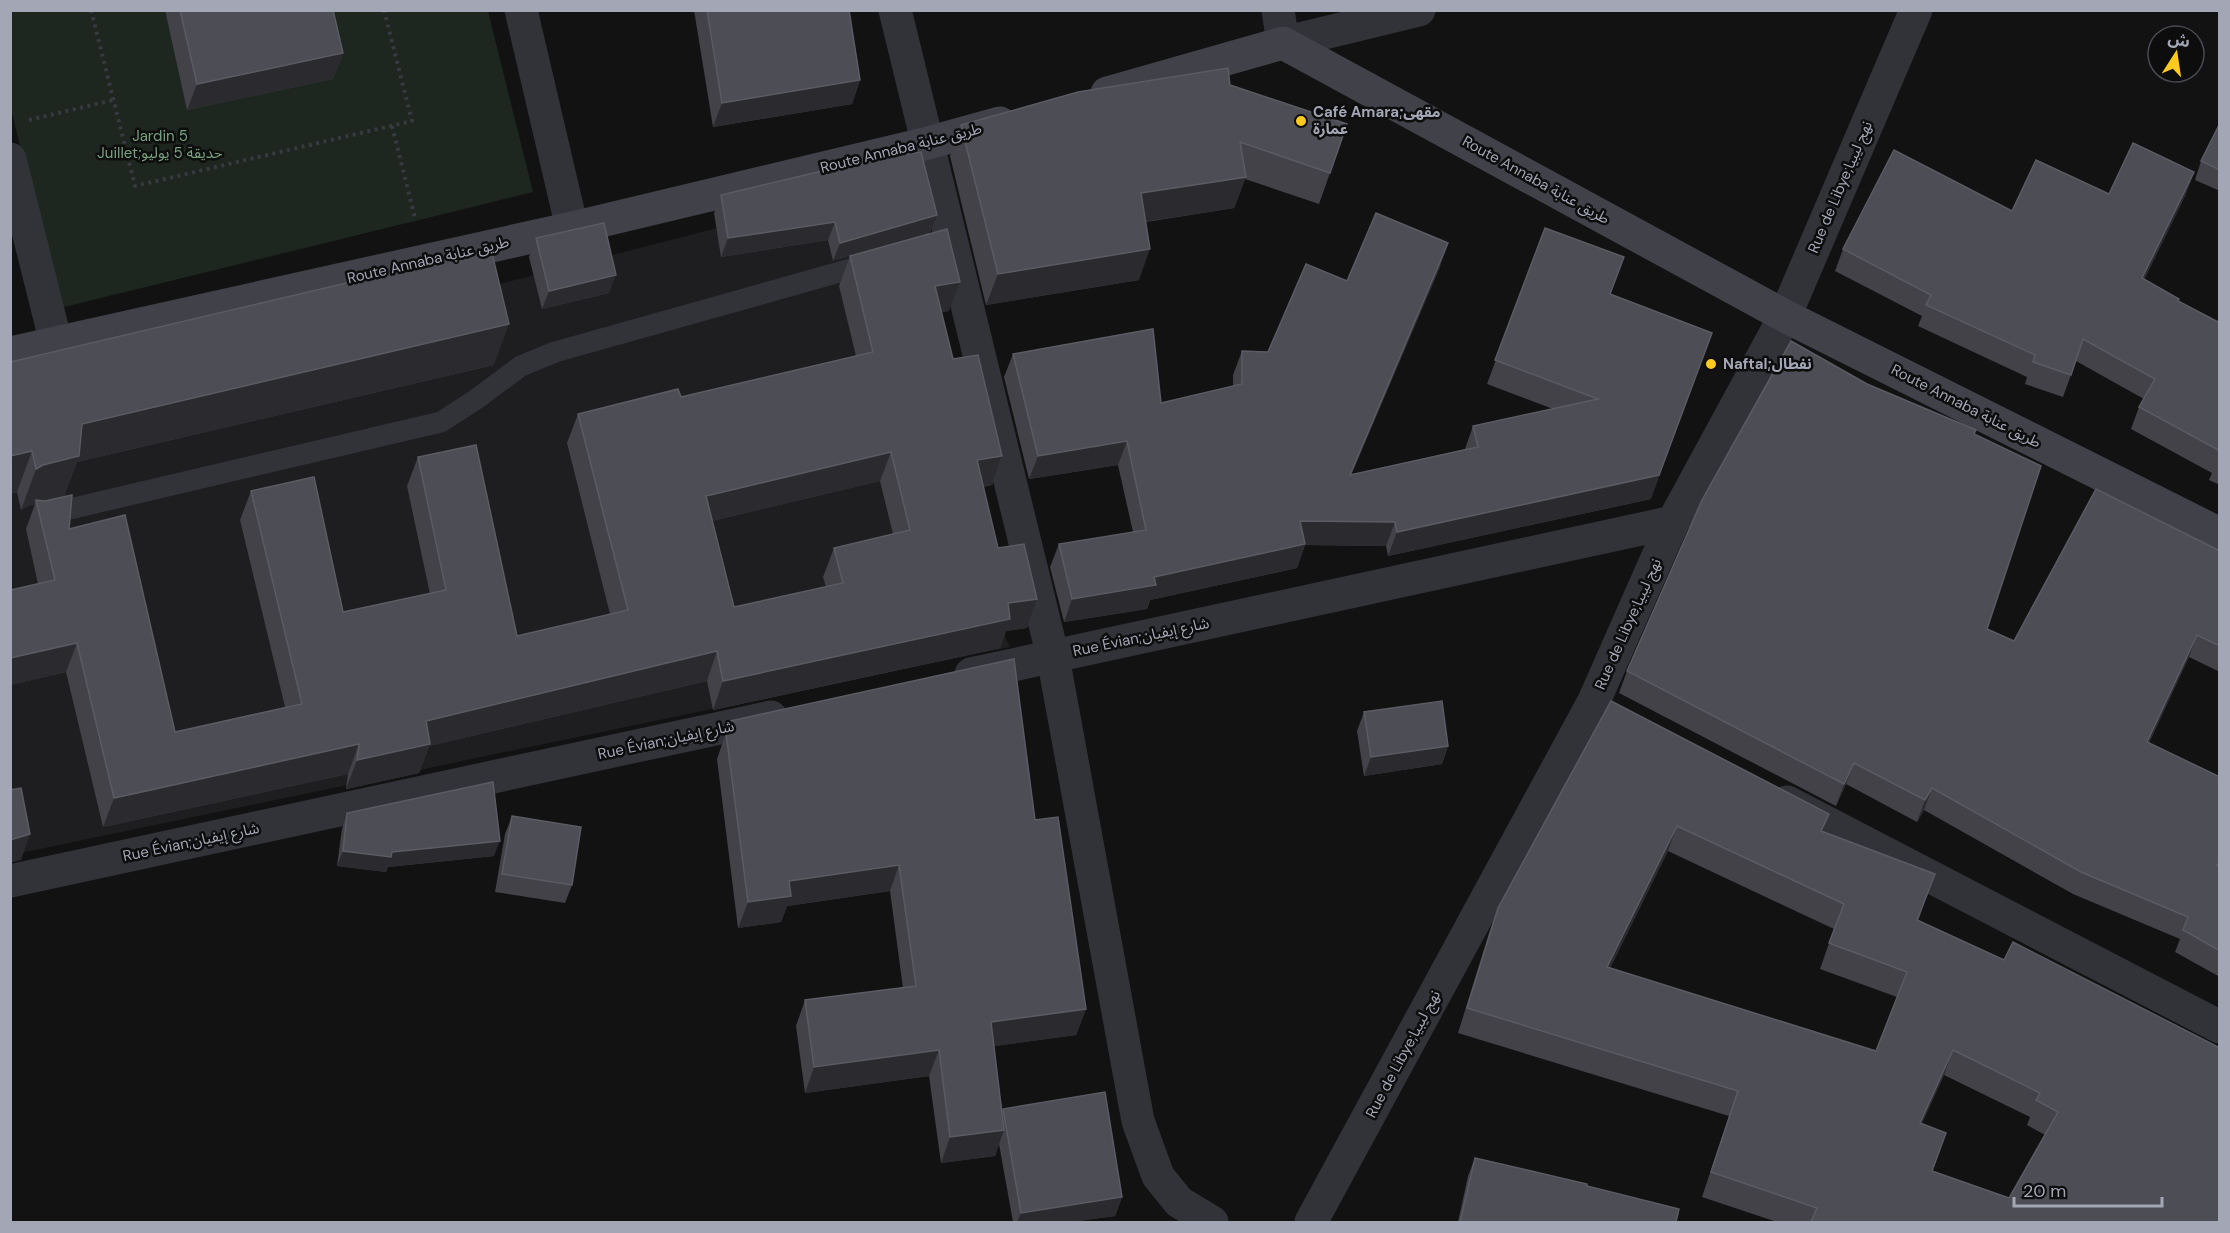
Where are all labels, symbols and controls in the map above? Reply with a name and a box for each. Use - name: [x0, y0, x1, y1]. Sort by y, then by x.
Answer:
- north arrow: [2146, 24, 2206, 84]
- text: ش: [2166, 27, 2192, 52]
- place label: Café Amara;مقهى عمارة: [1313, 102, 1441, 139]
- marker: Café Amara;مقهى عمارة: [1294, 114, 1308, 128]
- street label: Route Annaba طريق عنابة: [818, 118, 984, 178]
- street label: Rue de Libye;نهج ليبيا: [1803, 118, 1879, 257]
- park label: Jardin 5 Juillet;حديقة 5 يوليو: [97, 126, 223, 163]
- street label: Route Annaba طريق عنابة: [1459, 131, 1613, 229]
- street label: Route Annaba طريق عنابة: [345, 232, 511, 288]
- place label: Naftal;نفطال: [1723, 354, 1812, 374]
- marker: Naftal;نفطال: [1704, 357, 1718, 371]
- street label: Route Annaba طريق عنابة: [1888, 359, 2044, 453]
- street label: Rue de Libye;نهج ليبيا: [1590, 555, 1668, 694]
- street label: Rue Évian;شارع إيفيان: [1071, 613, 1212, 663]
- street label: Rue Évian;شارع إيفيان: [596, 716, 737, 766]
- street label: Rue Évian;شارع إيفيان: [121, 818, 262, 868]
- street label: Rue de Libye;نهج ليبيا: [1361, 987, 1447, 1122]
- scale bar: [2014, 1170, 2162, 1208]
- text: 20 m: [2023, 1179, 2066, 1203]

